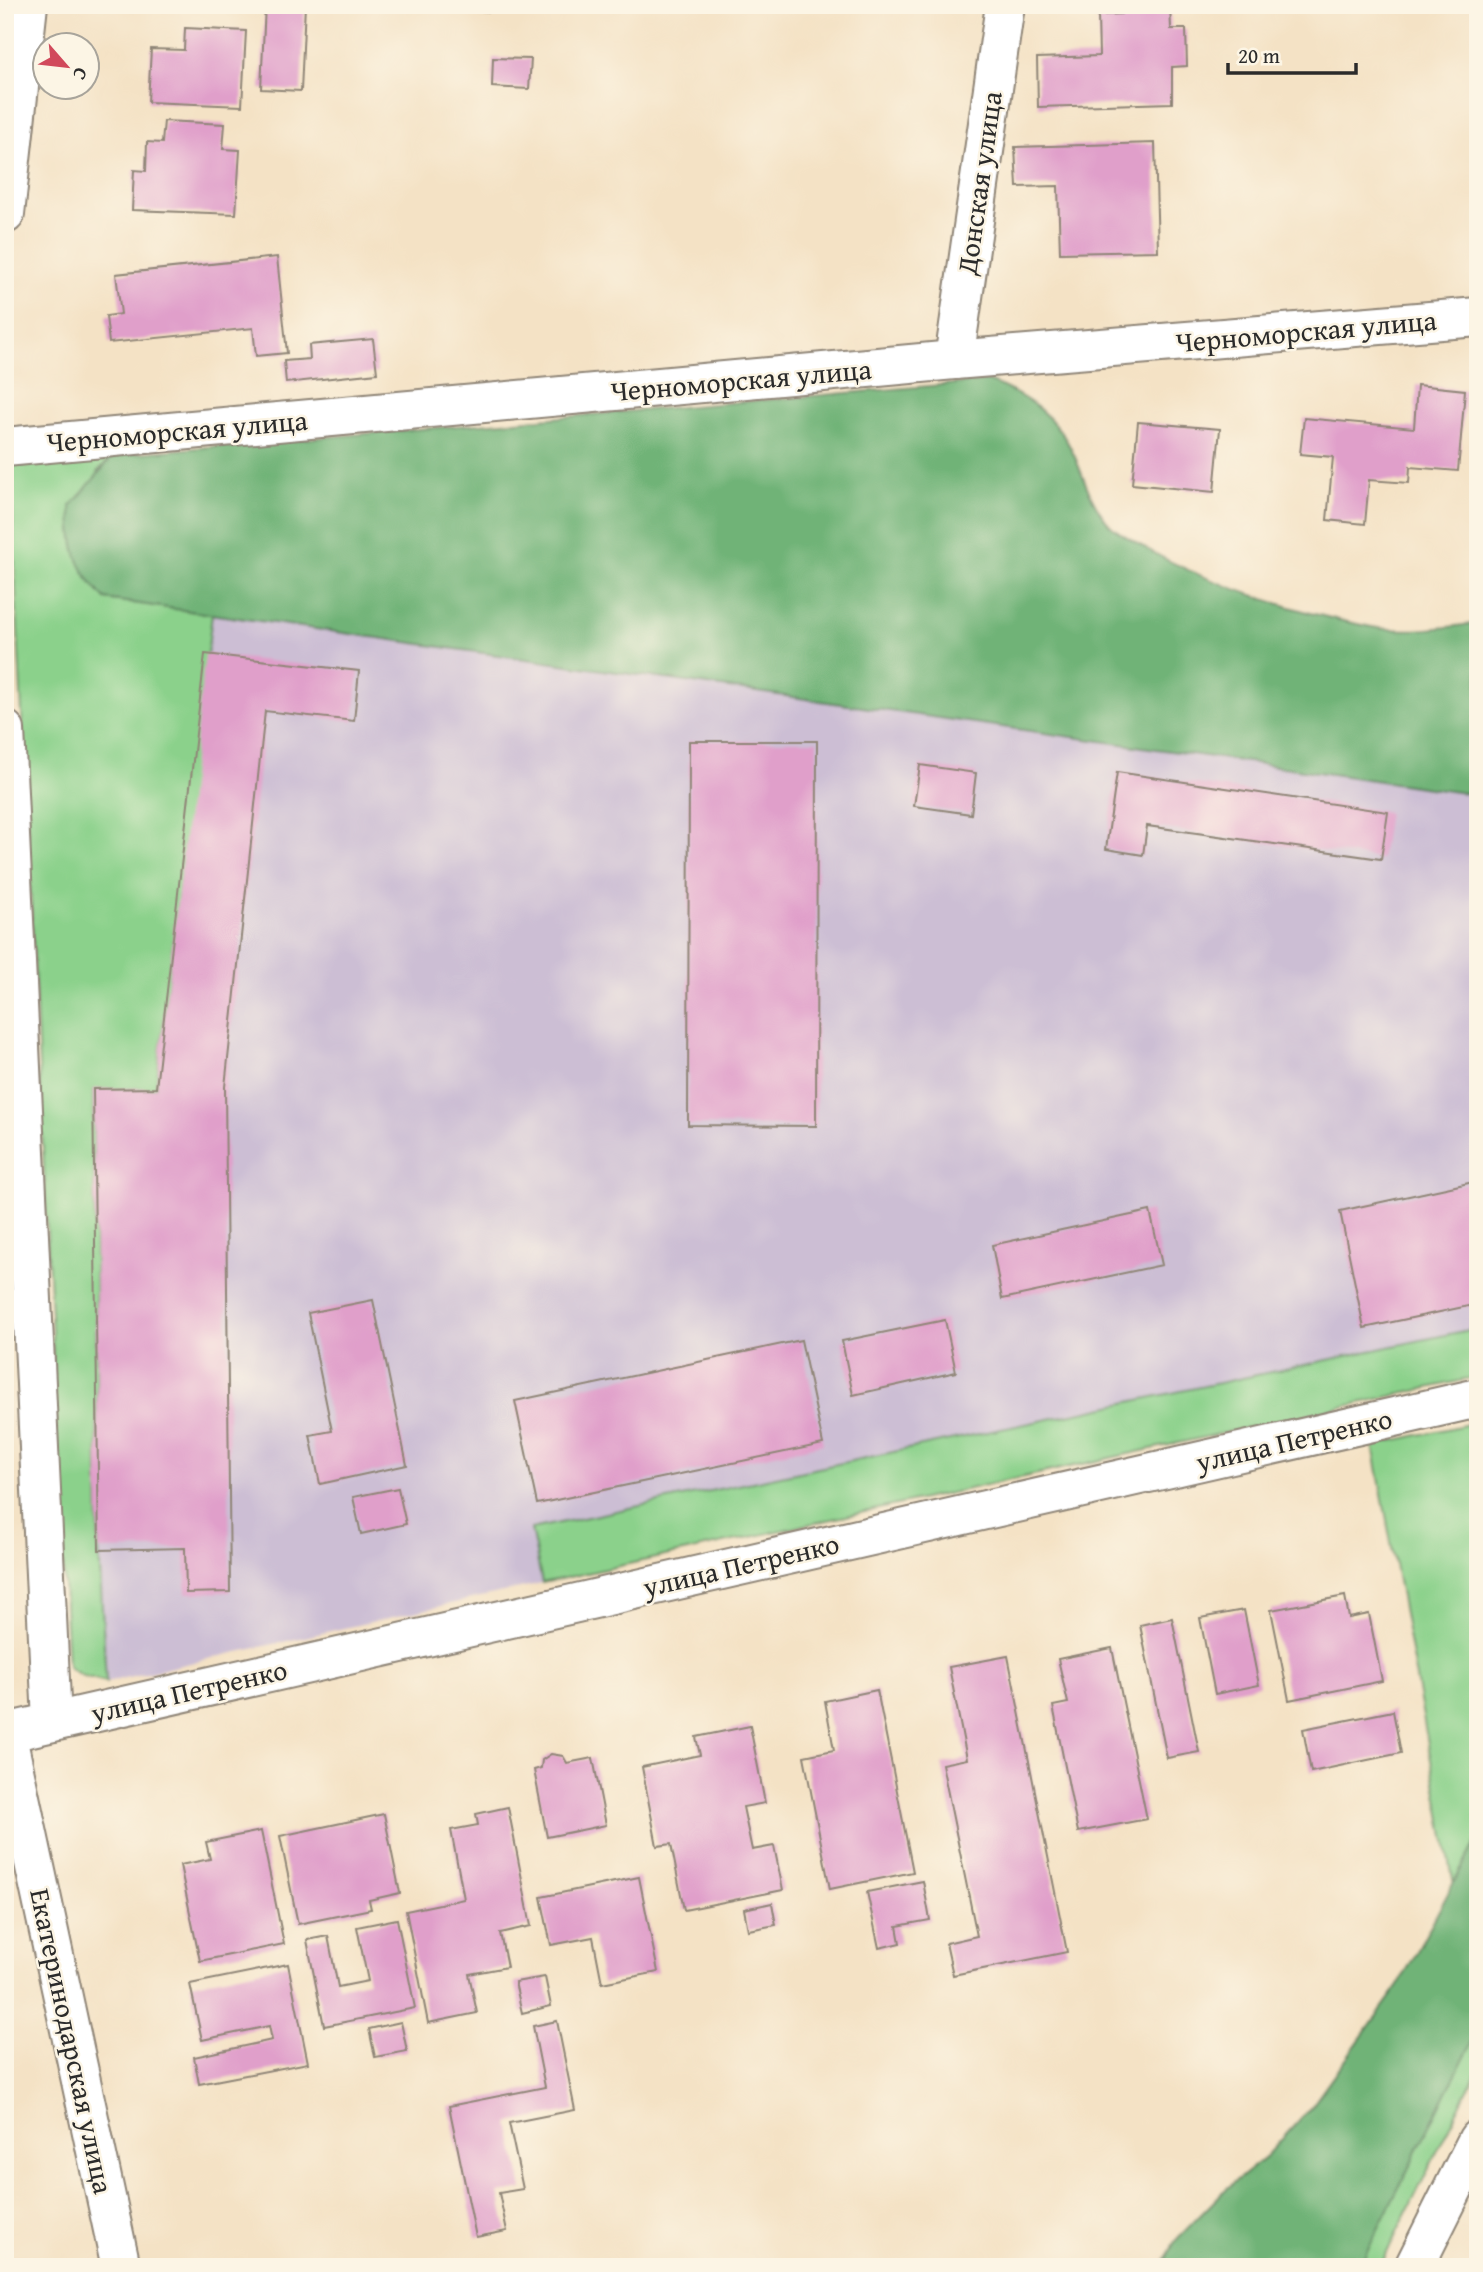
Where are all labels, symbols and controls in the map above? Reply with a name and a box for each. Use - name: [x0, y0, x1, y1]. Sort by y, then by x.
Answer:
- north arrow: [32, 32, 102, 102]
- scale bar: [1228, 32, 1355, 76]
- text: 20 m: [1238, 40, 1280, 71]
- text: С: [66, 63, 96, 86]
- street label: Донская улица: [945, 88, 1012, 278]
- street label: Черноморская улица: [1174, 299, 1439, 362]
- street label: Черноморская улица: [609, 348, 874, 411]
- street label: Черноморская улица: [45, 399, 310, 462]
- street label: улица Петренко: [1191, 1397, 1396, 1482]
- street label: улица Петренко: [638, 1522, 843, 1607]
- street label: улица Петренко: [86, 1648, 291, 1733]
- street label: Екатеринодарская улица: [20, 1884, 125, 2198]

